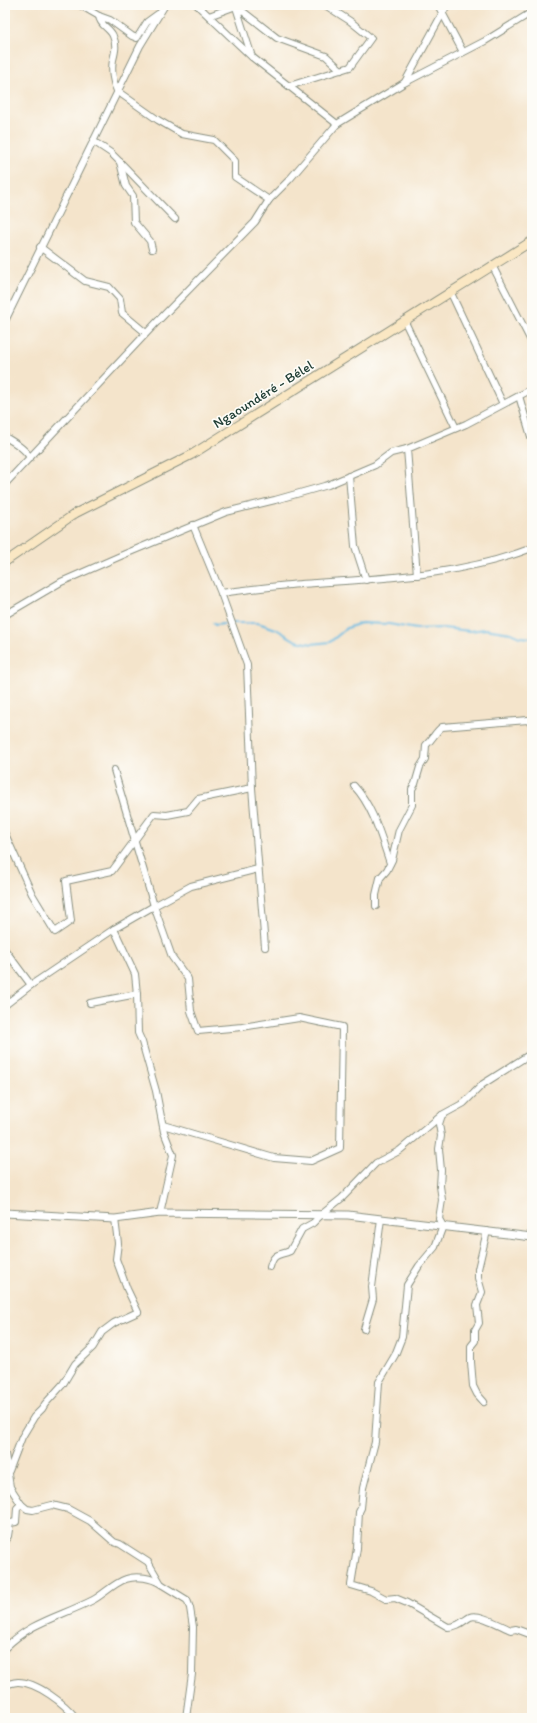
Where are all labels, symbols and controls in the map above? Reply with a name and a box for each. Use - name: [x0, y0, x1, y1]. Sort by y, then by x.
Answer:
- street label: Ngaoundéré - Bélel: [210, 357, 317, 432]

